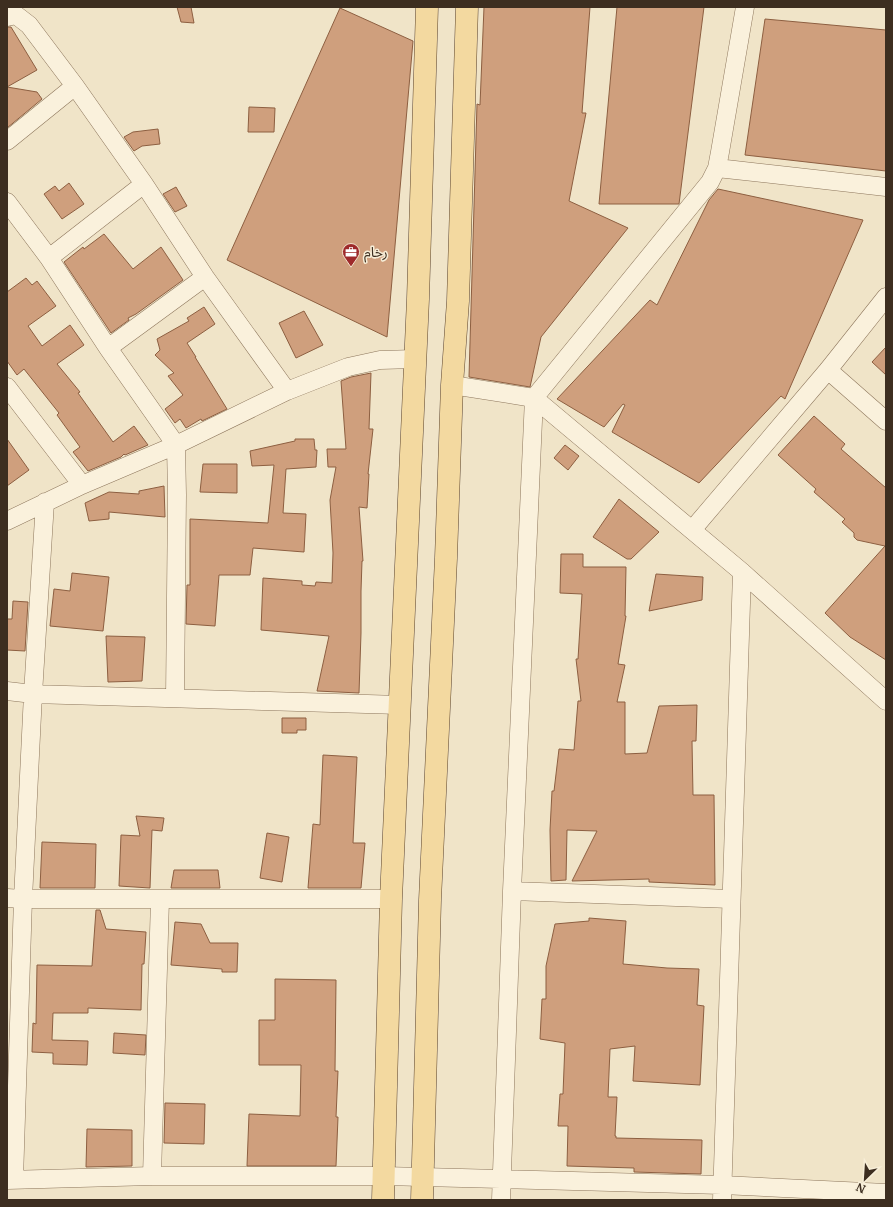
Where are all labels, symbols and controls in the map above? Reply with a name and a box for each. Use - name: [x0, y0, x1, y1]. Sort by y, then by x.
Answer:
- office icon: رخام: [341, 242, 361, 267]
- place label: رخام: [364, 243, 388, 263]
- north arrow: [845, 1159, 885, 1199]
- text: N: [854, 1180, 868, 1196]

